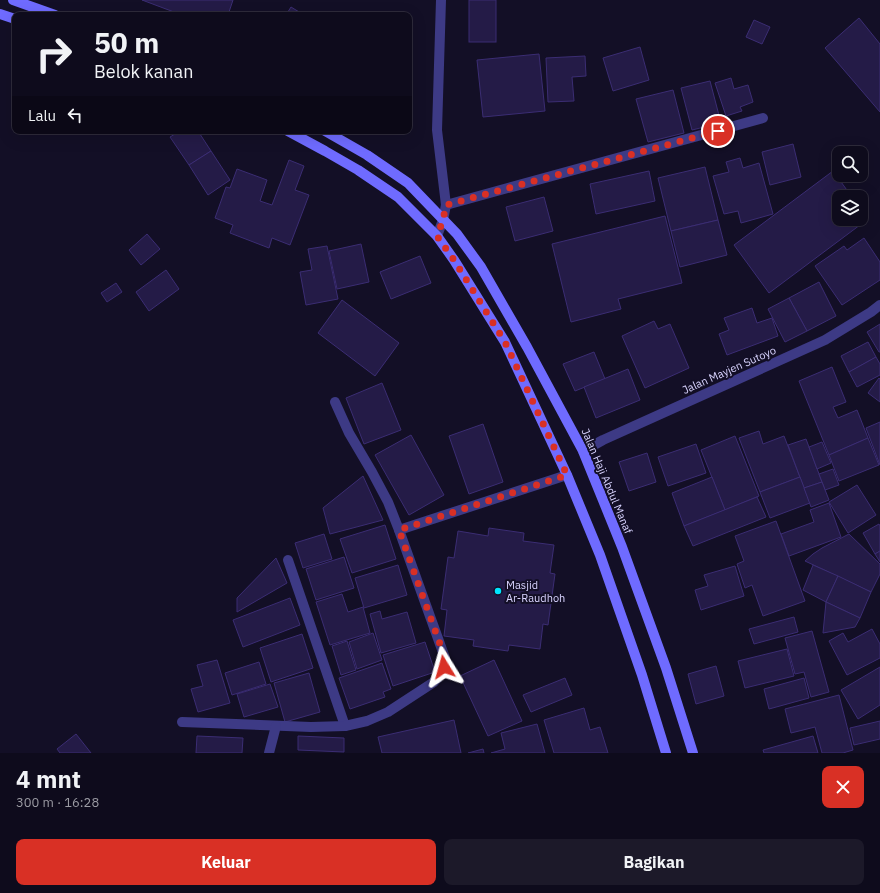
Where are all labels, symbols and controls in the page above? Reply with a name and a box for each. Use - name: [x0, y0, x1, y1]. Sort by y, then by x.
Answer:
- text: 50 m: [94, 24, 159, 61]
- icon: right: [28, 28, 80, 80]
- text: Belok kanan: [94, 60, 193, 83]
- icon: left: [64, 104, 86, 126]
- text: Lalu: [28, 106, 56, 125]
- pin: [701, 114, 735, 148]
- icon: arrive: [707, 120, 729, 142]
- map controls: [832, 146, 868, 226]
- button: search: [832, 146, 868, 182]
- button: layers: [832, 190, 868, 226]
- street label: Jalan Mayjen Sutoyo: [680, 343, 778, 397]
- street label: Jalan Haji Abdul Manaf: [578, 426, 636, 536]
- place label: Masjid Ar-Raudhoh: [506, 578, 565, 605]
- marker: Masjid Ar-Raudhoh: [493, 586, 503, 596]
- position arrow: [423, 646, 465, 688]
- text: 4 mnt: [16, 763, 81, 795]
- button: close: [822, 766, 864, 808]
- text: 300 m · 16:28: [16, 794, 99, 811]
- button: Keluar: [16, 839, 436, 885]
- button: Bagikan: [444, 839, 864, 885]

